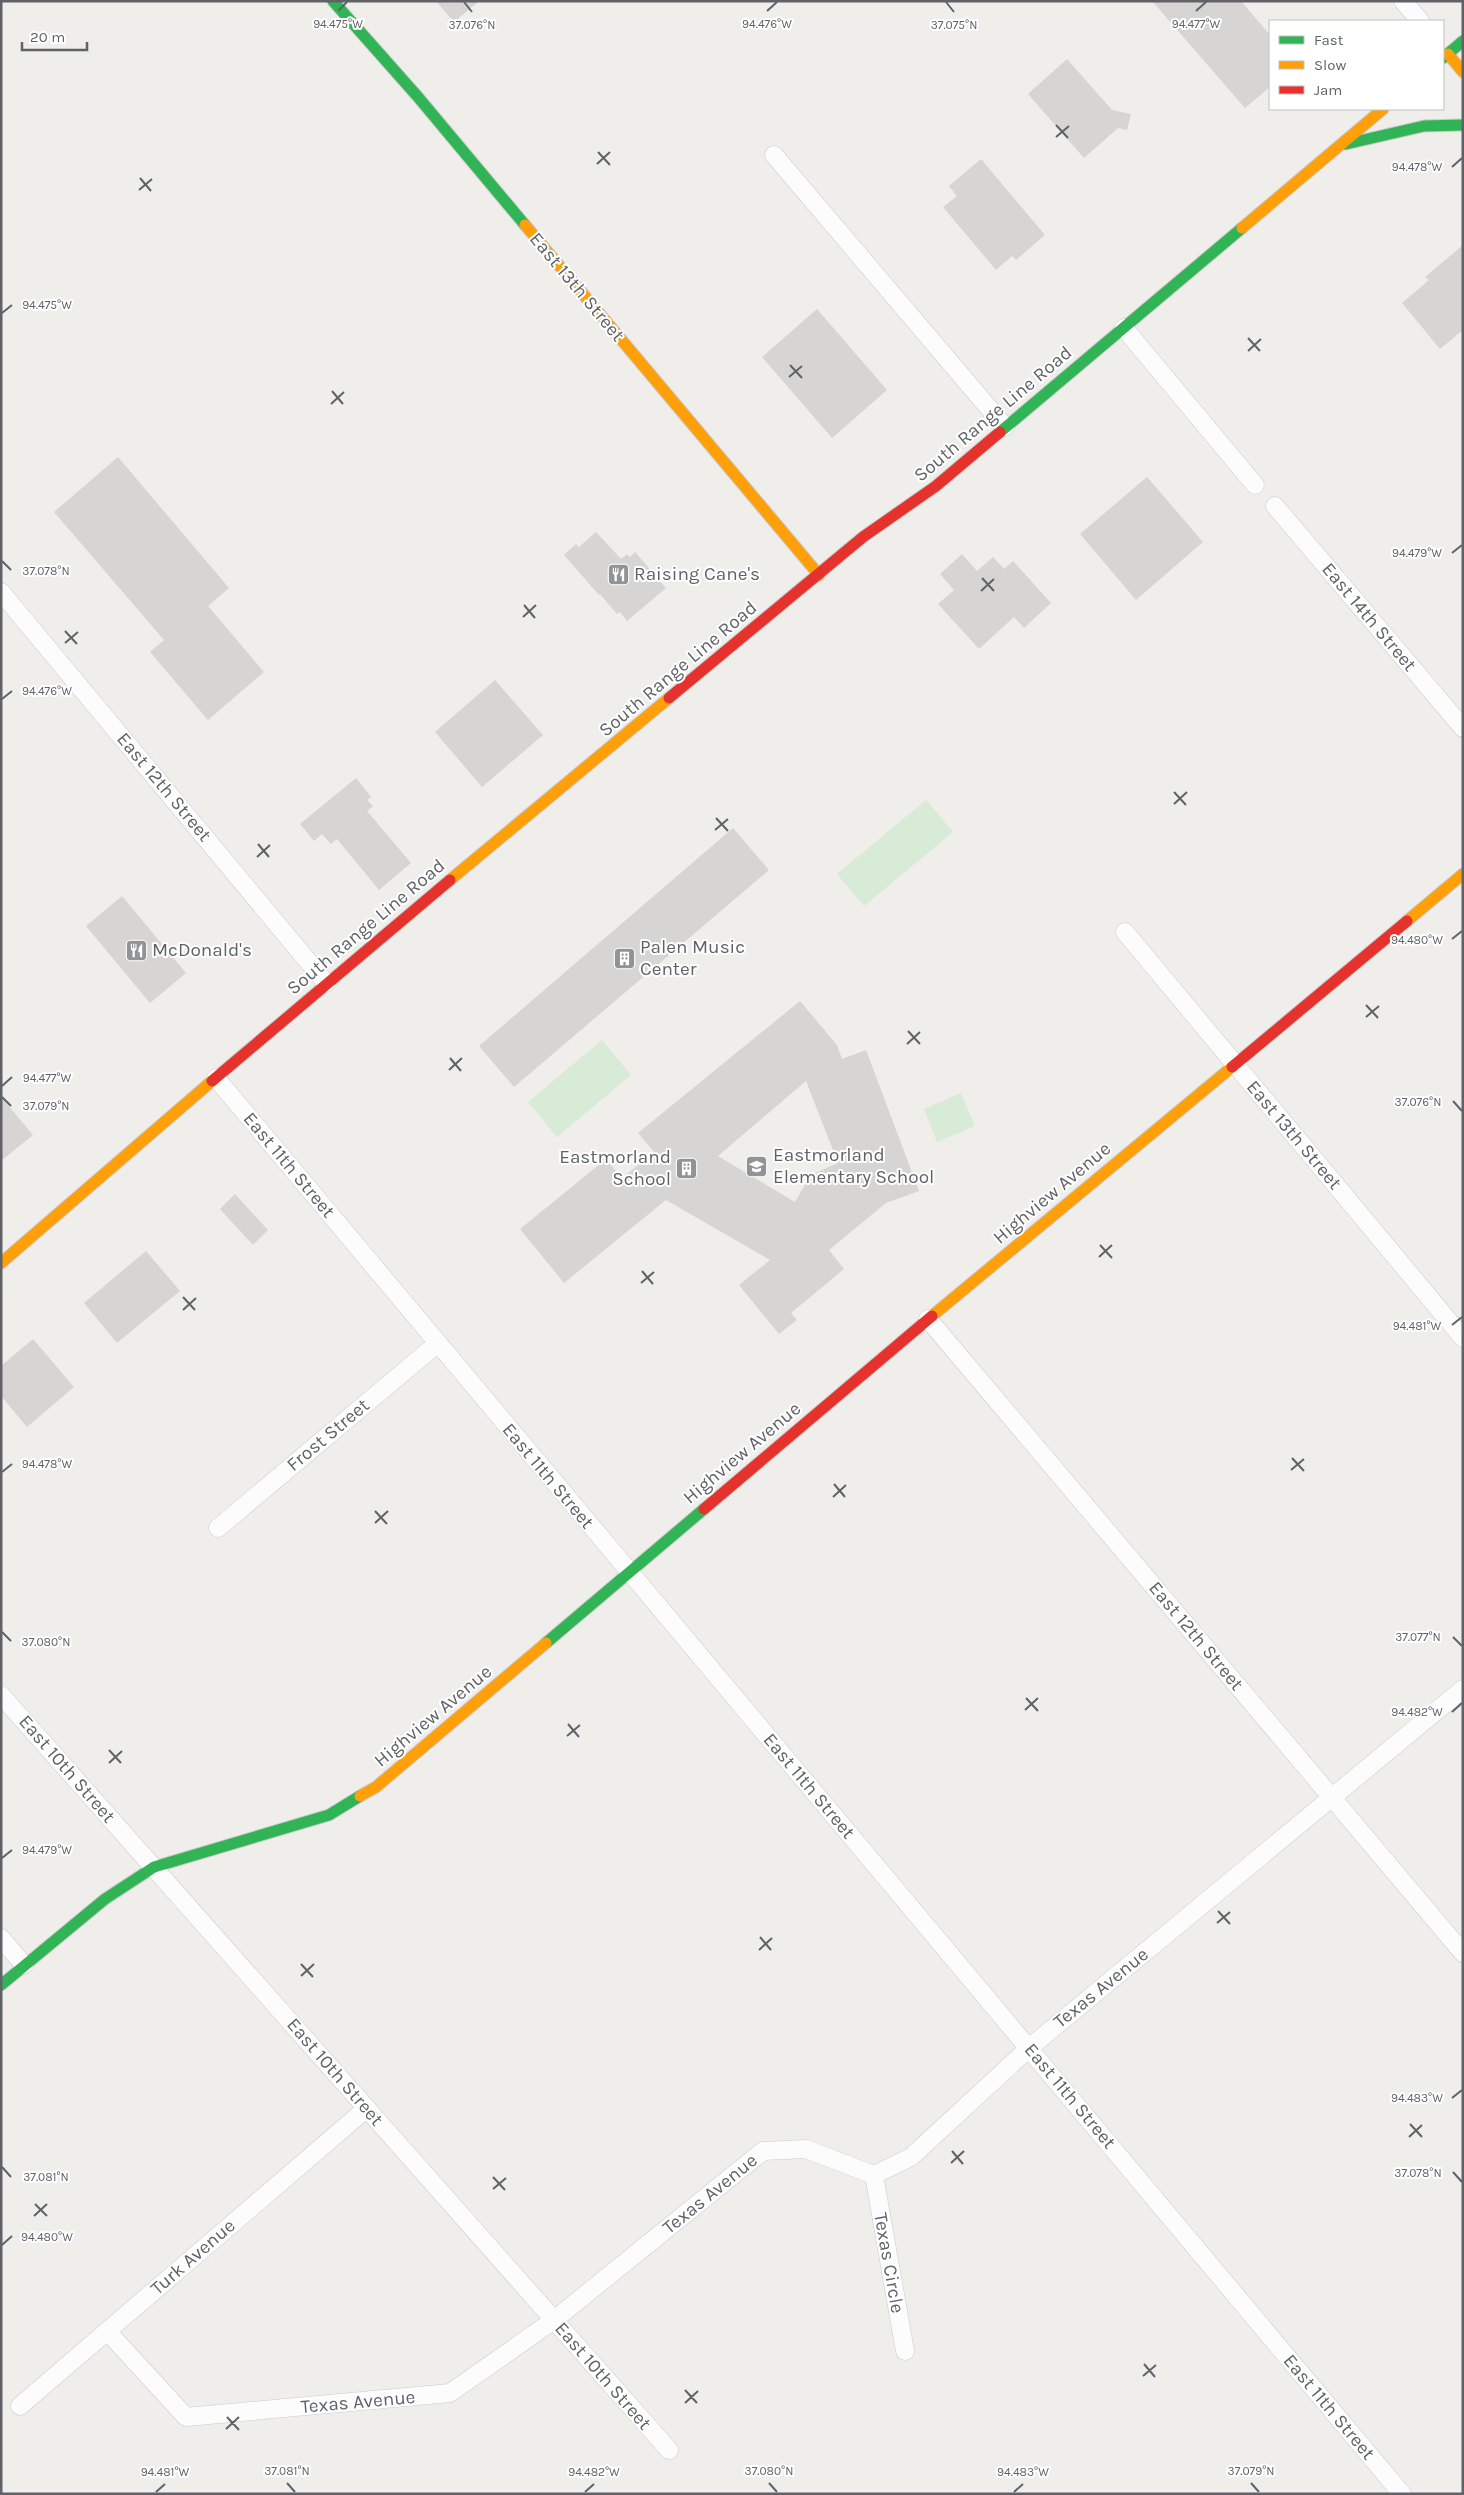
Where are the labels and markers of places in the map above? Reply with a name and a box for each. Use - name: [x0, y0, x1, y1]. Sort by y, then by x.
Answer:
- restaurant icon: Raising Cane's: [606, 562, 630, 586]
- place label: Raising Cane's: [634, 563, 760, 585]
- place label: Palen Music Center: [640, 936, 745, 980]
- restaurant icon: McDonald's: [124, 938, 148, 962]
- place label: McDonald's: [152, 939, 252, 961]
- building icon: Palen Music Center: [612, 946, 636, 970]
- place label: Eastmorland Elementary School: [773, 1144, 934, 1188]
- place label: Eastmorland School: [559, 1146, 671, 1190]
- school or university icon: Eastmorland Elementary School: [745, 1154, 769, 1178]
- building icon: Eastmorland School: [675, 1156, 699, 1180]

